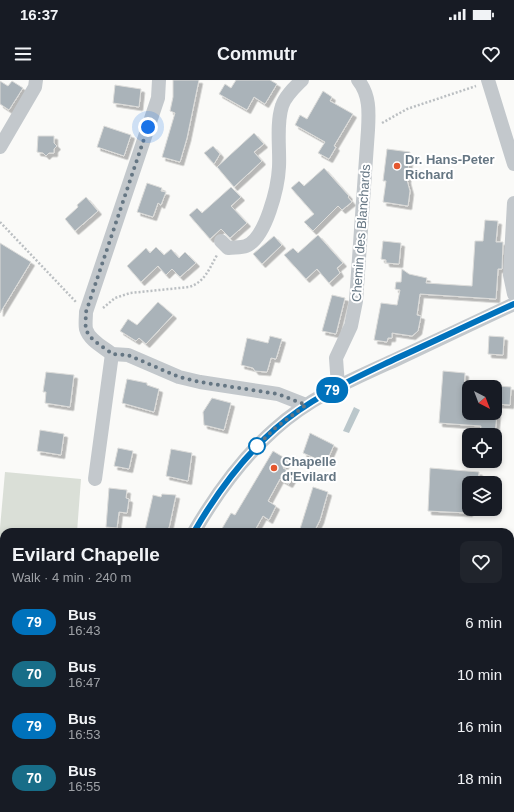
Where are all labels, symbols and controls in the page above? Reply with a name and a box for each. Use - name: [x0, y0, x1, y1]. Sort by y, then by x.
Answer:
- text: 16:37: [20, 6, 58, 23]
- icon: menu: [12, 43, 34, 65]
- icon: heart: [480, 43, 502, 65]
- text: Commutr: [217, 44, 297, 64]
- your location: [138, 117, 158, 137]
- place label: Dr. Hans-Peter Richard: [405, 152, 495, 182]
- marker: Dr. Hans-Peter Richard: [392, 161, 402, 171]
- street label: Chemin des Blanchards: [349, 163, 373, 302]
- line badge: 79: [314, 377, 350, 403]
- north arrow: [462, 380, 502, 420]
- map controls: [462, 380, 502, 516]
- text: 79: [324, 382, 340, 398]
- button: locate: [462, 428, 502, 468]
- unlabelled marker: [248, 437, 266, 455]
- place label: Chapelle d'Evilard: [282, 454, 336, 484]
- marker: Chapelle d'Evilard: [269, 463, 279, 473]
- button: layers: [462, 476, 502, 516]
- button: heart: [460, 541, 502, 583]
- text: Evilard Chapelle: [12, 544, 160, 565]
- text: Walk · 4 min · 240 m: [12, 570, 131, 585]
- text: Bus: [68, 606, 96, 623]
- text: 79: [26, 614, 42, 630]
- text: 6 min: [465, 614, 502, 631]
- text: 16:43: [68, 623, 101, 638]
- text: Bus: [68, 658, 96, 675]
- text: 70: [26, 666, 42, 682]
- text: 10 min: [457, 666, 502, 683]
- text: 16:47: [68, 675, 101, 690]
- text: Bus: [68, 710, 96, 727]
- text: 79: [26, 718, 42, 734]
- text: 16 min: [457, 718, 502, 735]
- text: 16:53: [68, 727, 101, 742]
- text: Bus: [68, 762, 96, 779]
- text: 70: [26, 770, 42, 786]
- text: 18 min: [457, 770, 502, 787]
- text: 16:55: [68, 779, 101, 794]

